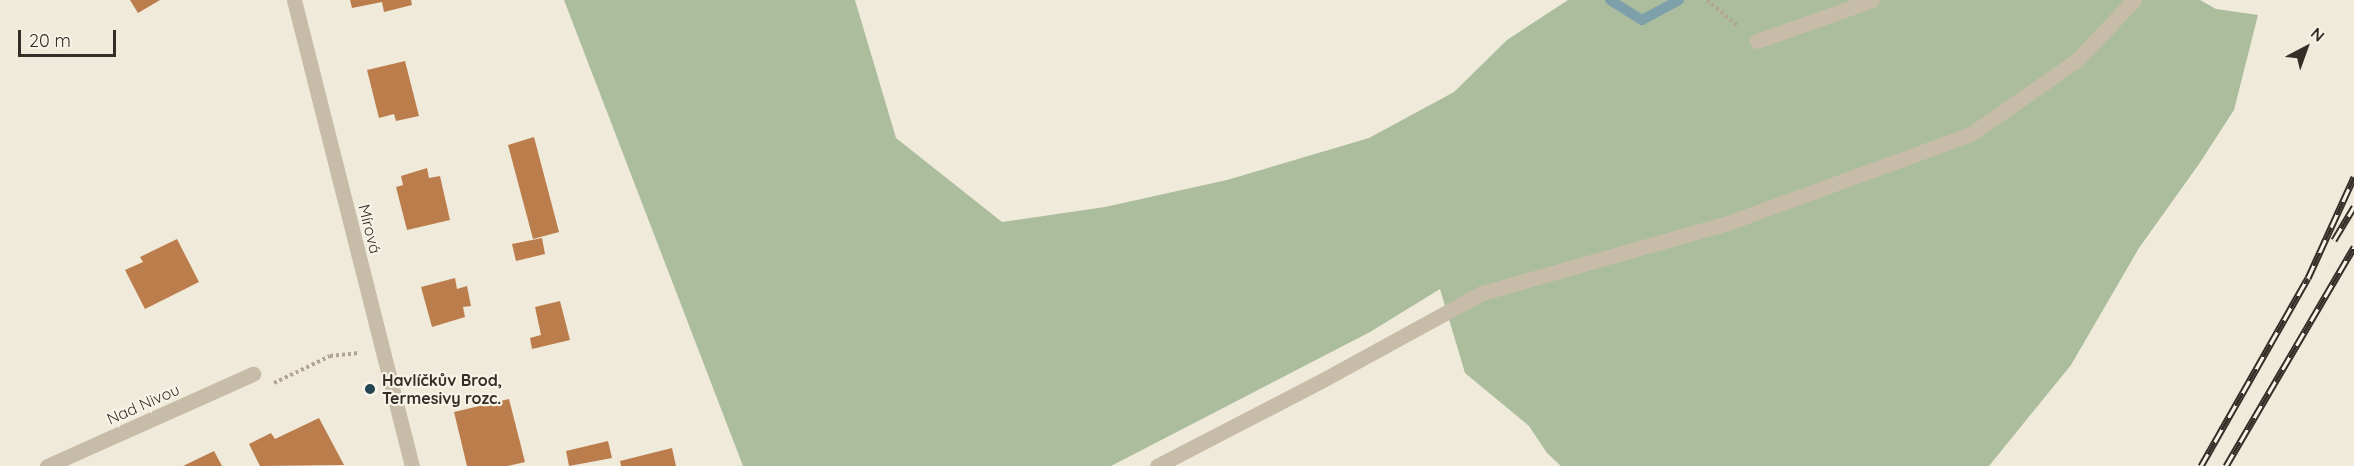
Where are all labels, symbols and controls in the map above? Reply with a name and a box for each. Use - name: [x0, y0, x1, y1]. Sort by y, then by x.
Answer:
- scale bar: [21, 18, 118, 56]
- north arrow: [2276, 18, 2336, 78]
- text: N: [2307, 23, 2329, 46]
- text: 20 m: [29, 29, 71, 52]
- street label: Mírová: [355, 202, 385, 256]
- place label: Havlíčkův Brod, Termesivy rozc.: [382, 370, 502, 408]
- street label: Nad Nivou: [104, 379, 182, 429]
- marker: Havlíčkův Brod, Termesivy rozc.: [363, 382, 377, 396]

